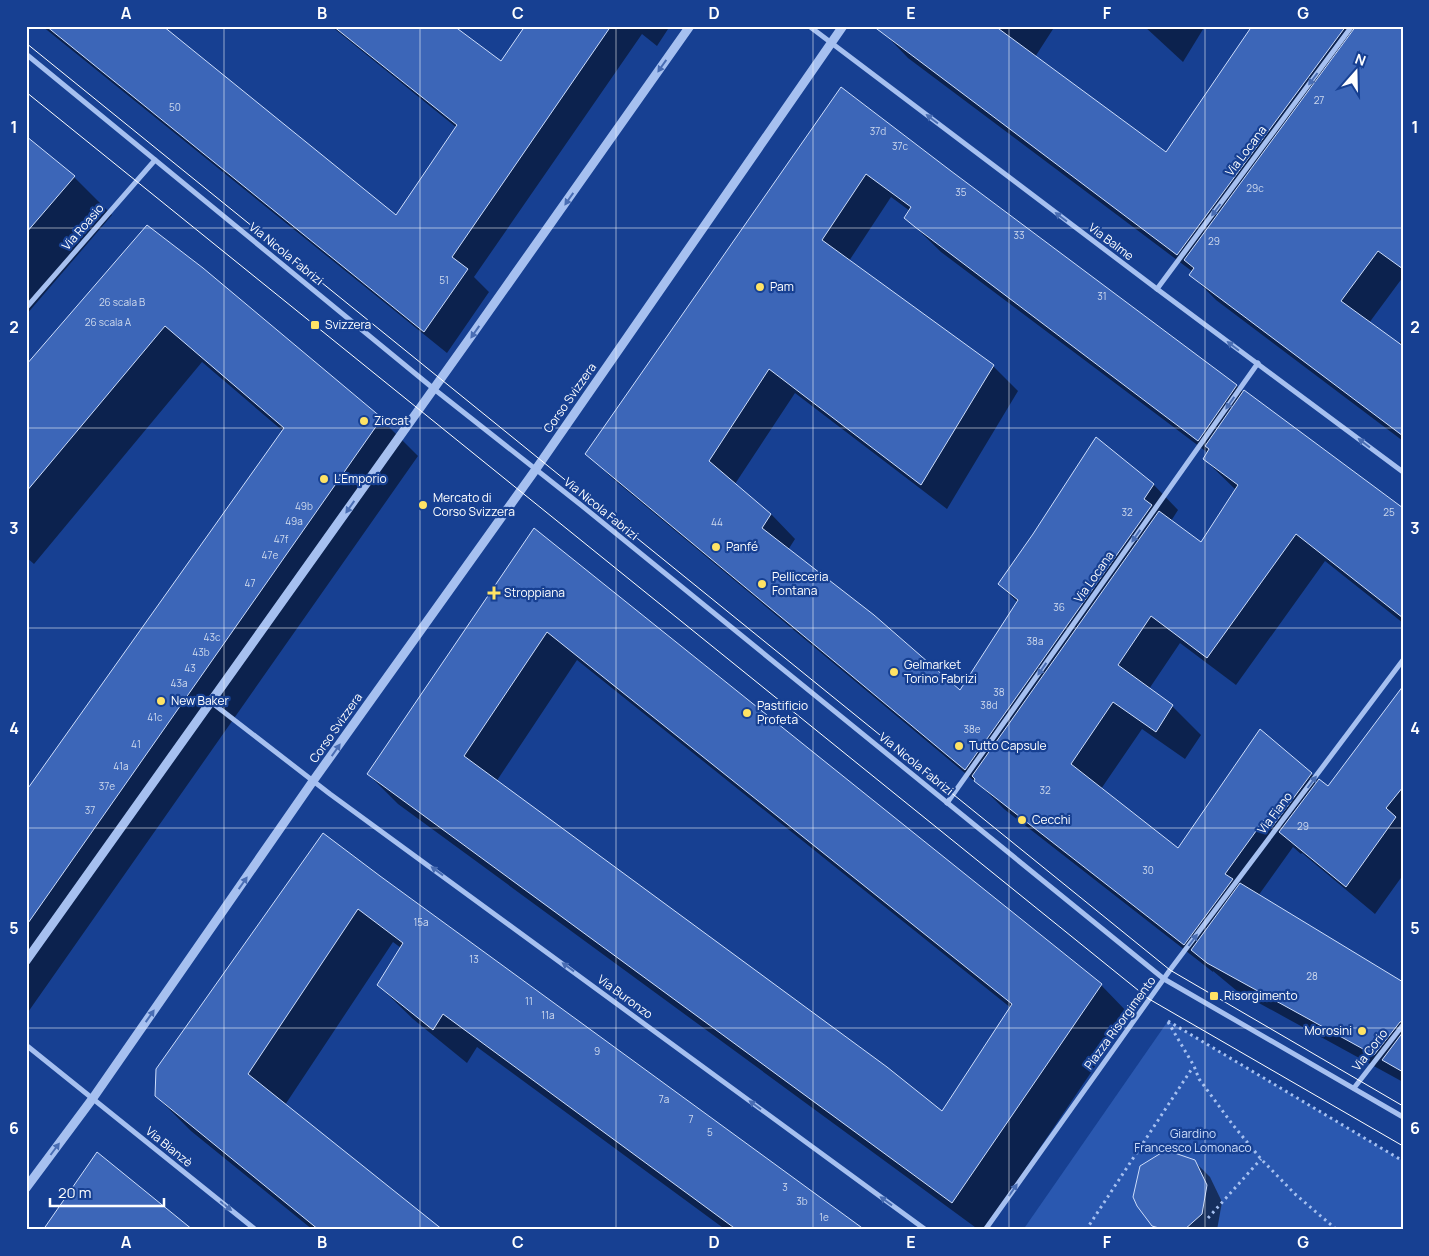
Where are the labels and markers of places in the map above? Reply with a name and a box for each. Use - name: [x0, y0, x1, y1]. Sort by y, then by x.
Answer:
- place label: Pam: [770, 278, 794, 295]
- marker: Pam: [754, 281, 766, 293]
- place label: Svizzera: [325, 316, 371, 333]
- marker: Svizzera: [309, 319, 321, 331]
- place label: Ziccat: [374, 412, 409, 429]
- marker: Ziccat: [358, 415, 370, 427]
- place label: L'Emporio: [334, 470, 387, 487]
- marker: L'Emporio: [318, 473, 330, 485]
- place label: Mercato di Corso Svizzera: [433, 489, 515, 520]
- marker: Mercato di Corso Svizzera: [417, 499, 429, 511]
- place label: Panfé: [726, 538, 758, 555]
- marker: Panfé: [710, 541, 722, 553]
- place label: Pellicceria Fontana: [772, 568, 828, 599]
- marker: Pellicceria Fontana: [756, 578, 768, 590]
- place label: Stroppiana: [504, 584, 565, 601]
- marker: Stroppiana: [488, 587, 500, 599]
- place label: Gelmarket Torino Fabrizi: [904, 656, 977, 687]
- marker: Gelmarket Torino Fabrizi: [888, 666, 900, 678]
- place label: New Baker: [171, 692, 229, 709]
- marker: New Baker: [155, 695, 167, 707]
- place label: Pastificio Profeta: [757, 697, 808, 728]
- marker: Pastificio Profeta: [741, 707, 753, 719]
- place label: Tutto Capsule: [969, 737, 1047, 754]
- marker: Tutto Capsule: [953, 740, 965, 752]
- place label: Cecchi: [1032, 811, 1071, 828]
- marker: Cecchi: [1016, 814, 1028, 826]
- place label: Risorgimento: [1224, 987, 1298, 1004]
- marker: Risorgimento: [1208, 990, 1220, 1002]
- place label: Morosini: [1305, 1022, 1352, 1039]
- marker: Morosini: [1356, 1025, 1368, 1037]

